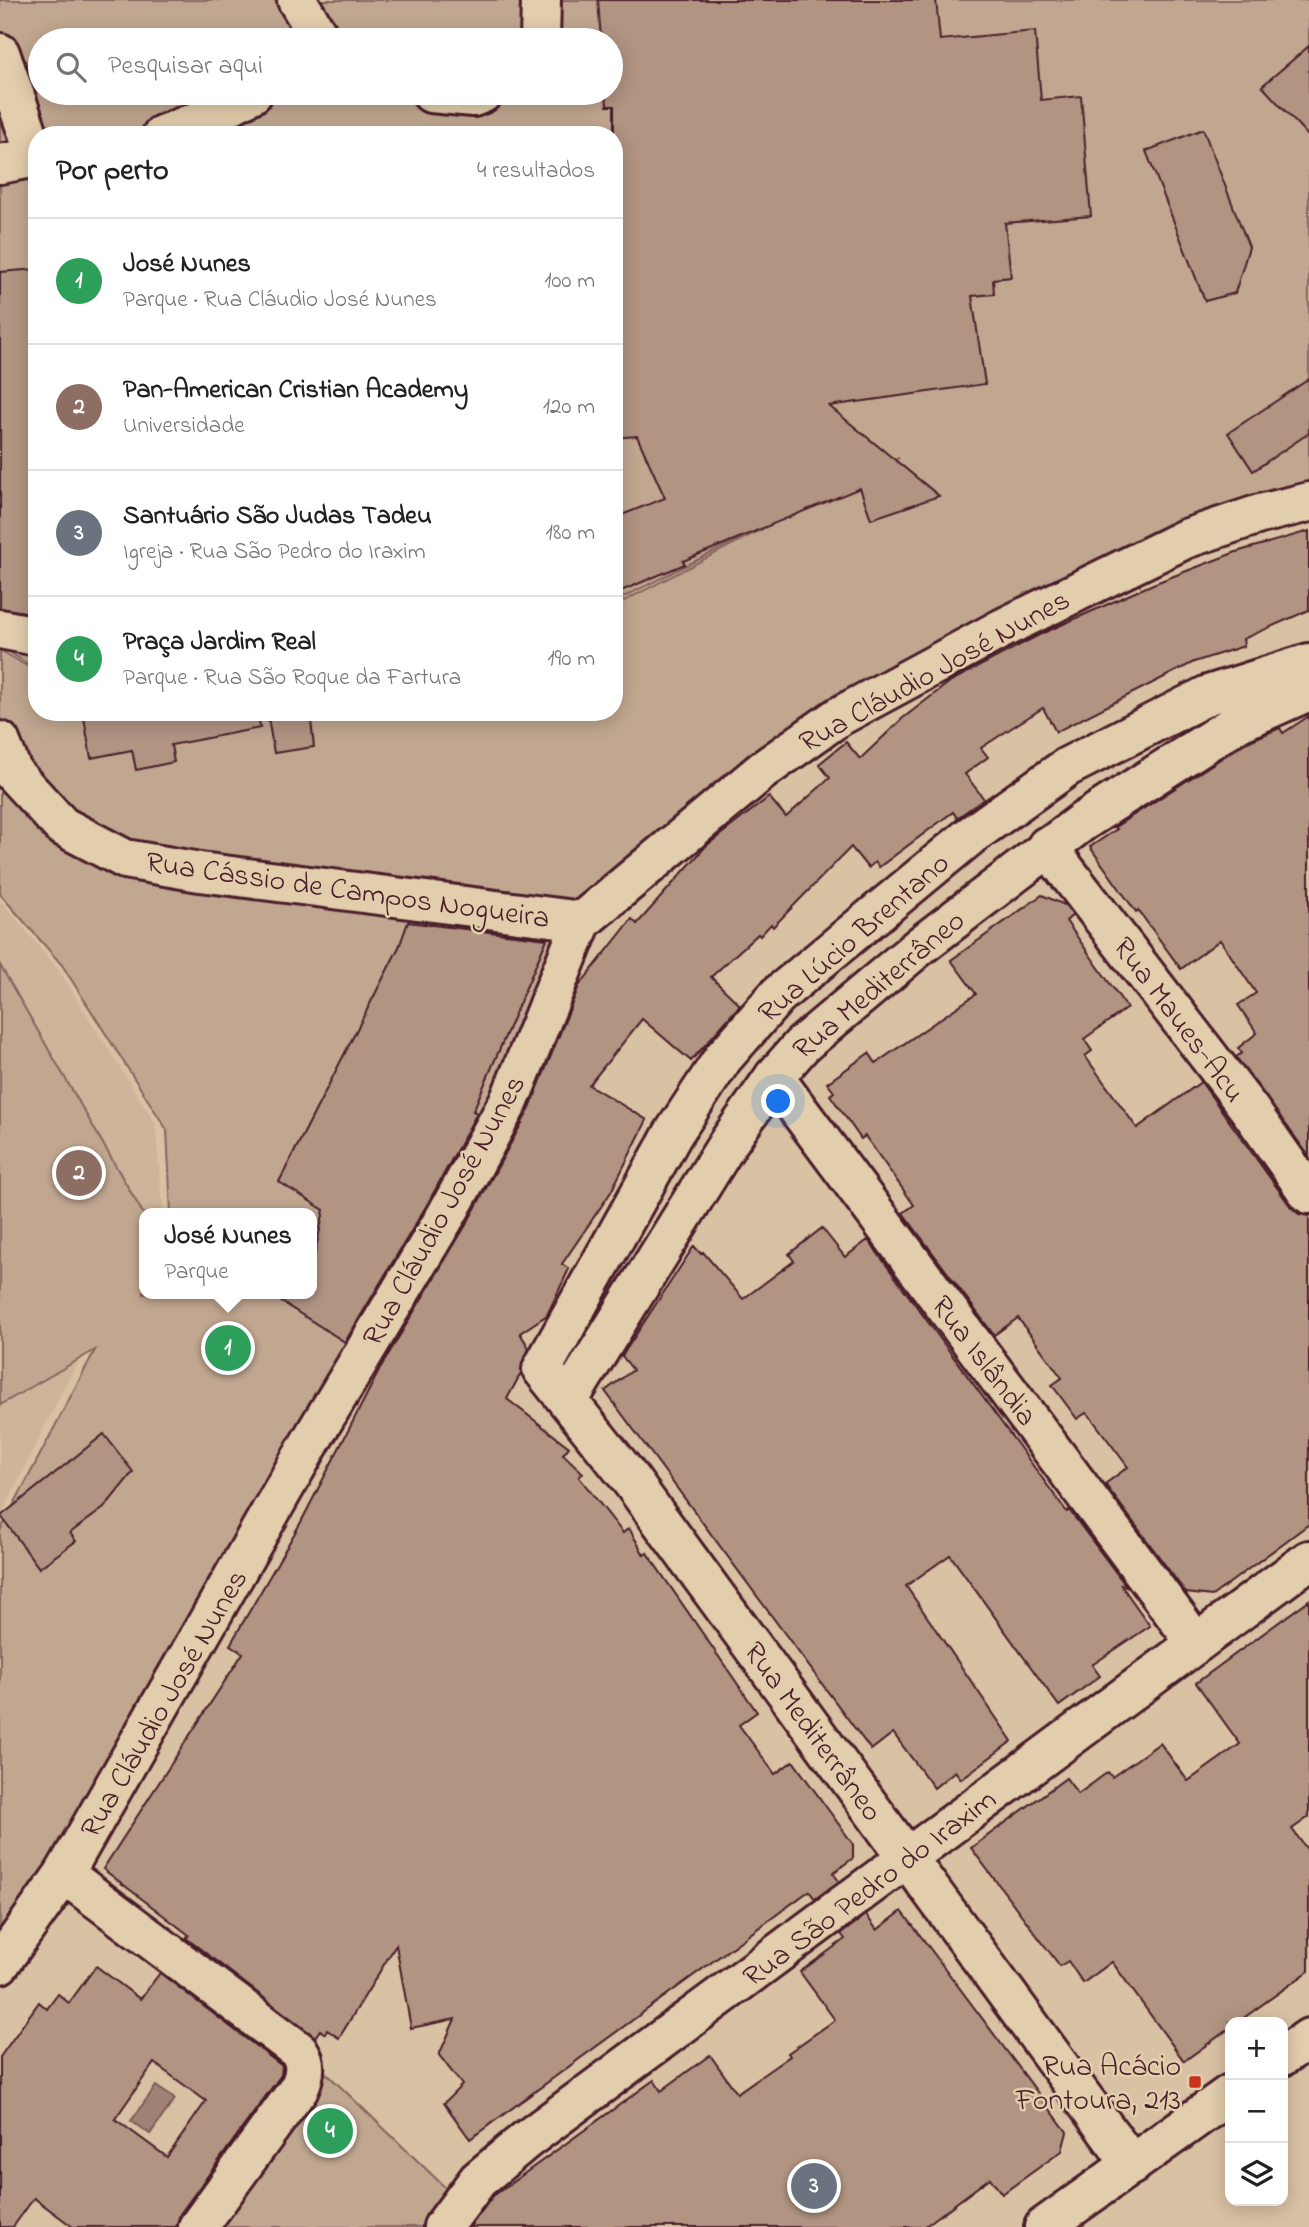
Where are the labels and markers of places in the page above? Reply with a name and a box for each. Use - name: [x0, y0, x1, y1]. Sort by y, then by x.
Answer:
- pin: 2: [56, 1147, 102, 1199]
- pin: 1: [205, 1322, 251, 1374]
- place label: Rua Acácio Fontoura, 213: [1015, 2046, 1181, 2124]
- marker: Rua Acácio Fontoura, 213: [1187, 2074, 1203, 2090]
- pin: 4: [307, 2105, 353, 2157]
- pin: 3: [791, 2160, 837, 2212]

